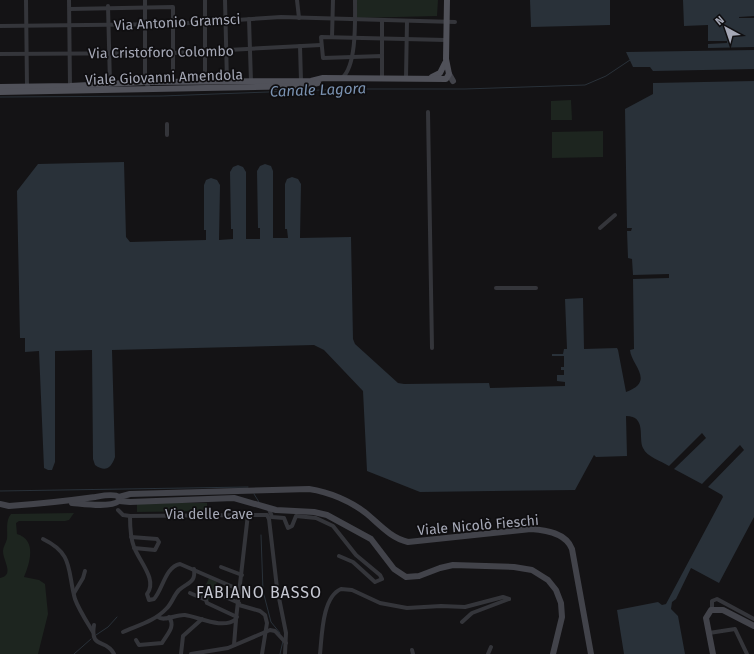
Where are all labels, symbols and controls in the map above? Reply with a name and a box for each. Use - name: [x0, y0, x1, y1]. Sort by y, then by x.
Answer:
- north arrow: [706, 8, 746, 48]
- street label: Via Antonio Gramsci: [113, 11, 241, 34]
- text: N: [713, 13, 727, 28]
- street label: Via Cristoforo Colombo: [88, 43, 234, 62]
- street label: Viale Giovanni Amendola: [85, 66, 243, 89]
- water label: Canale Lagora: [270, 79, 366, 101]
- street label: Via delle Cave: [165, 506, 253, 523]
- street label: Viale Nicolò Fieschi: [417, 512, 540, 539]
- district label: FABIANO BASSO: [196, 583, 322, 602]

